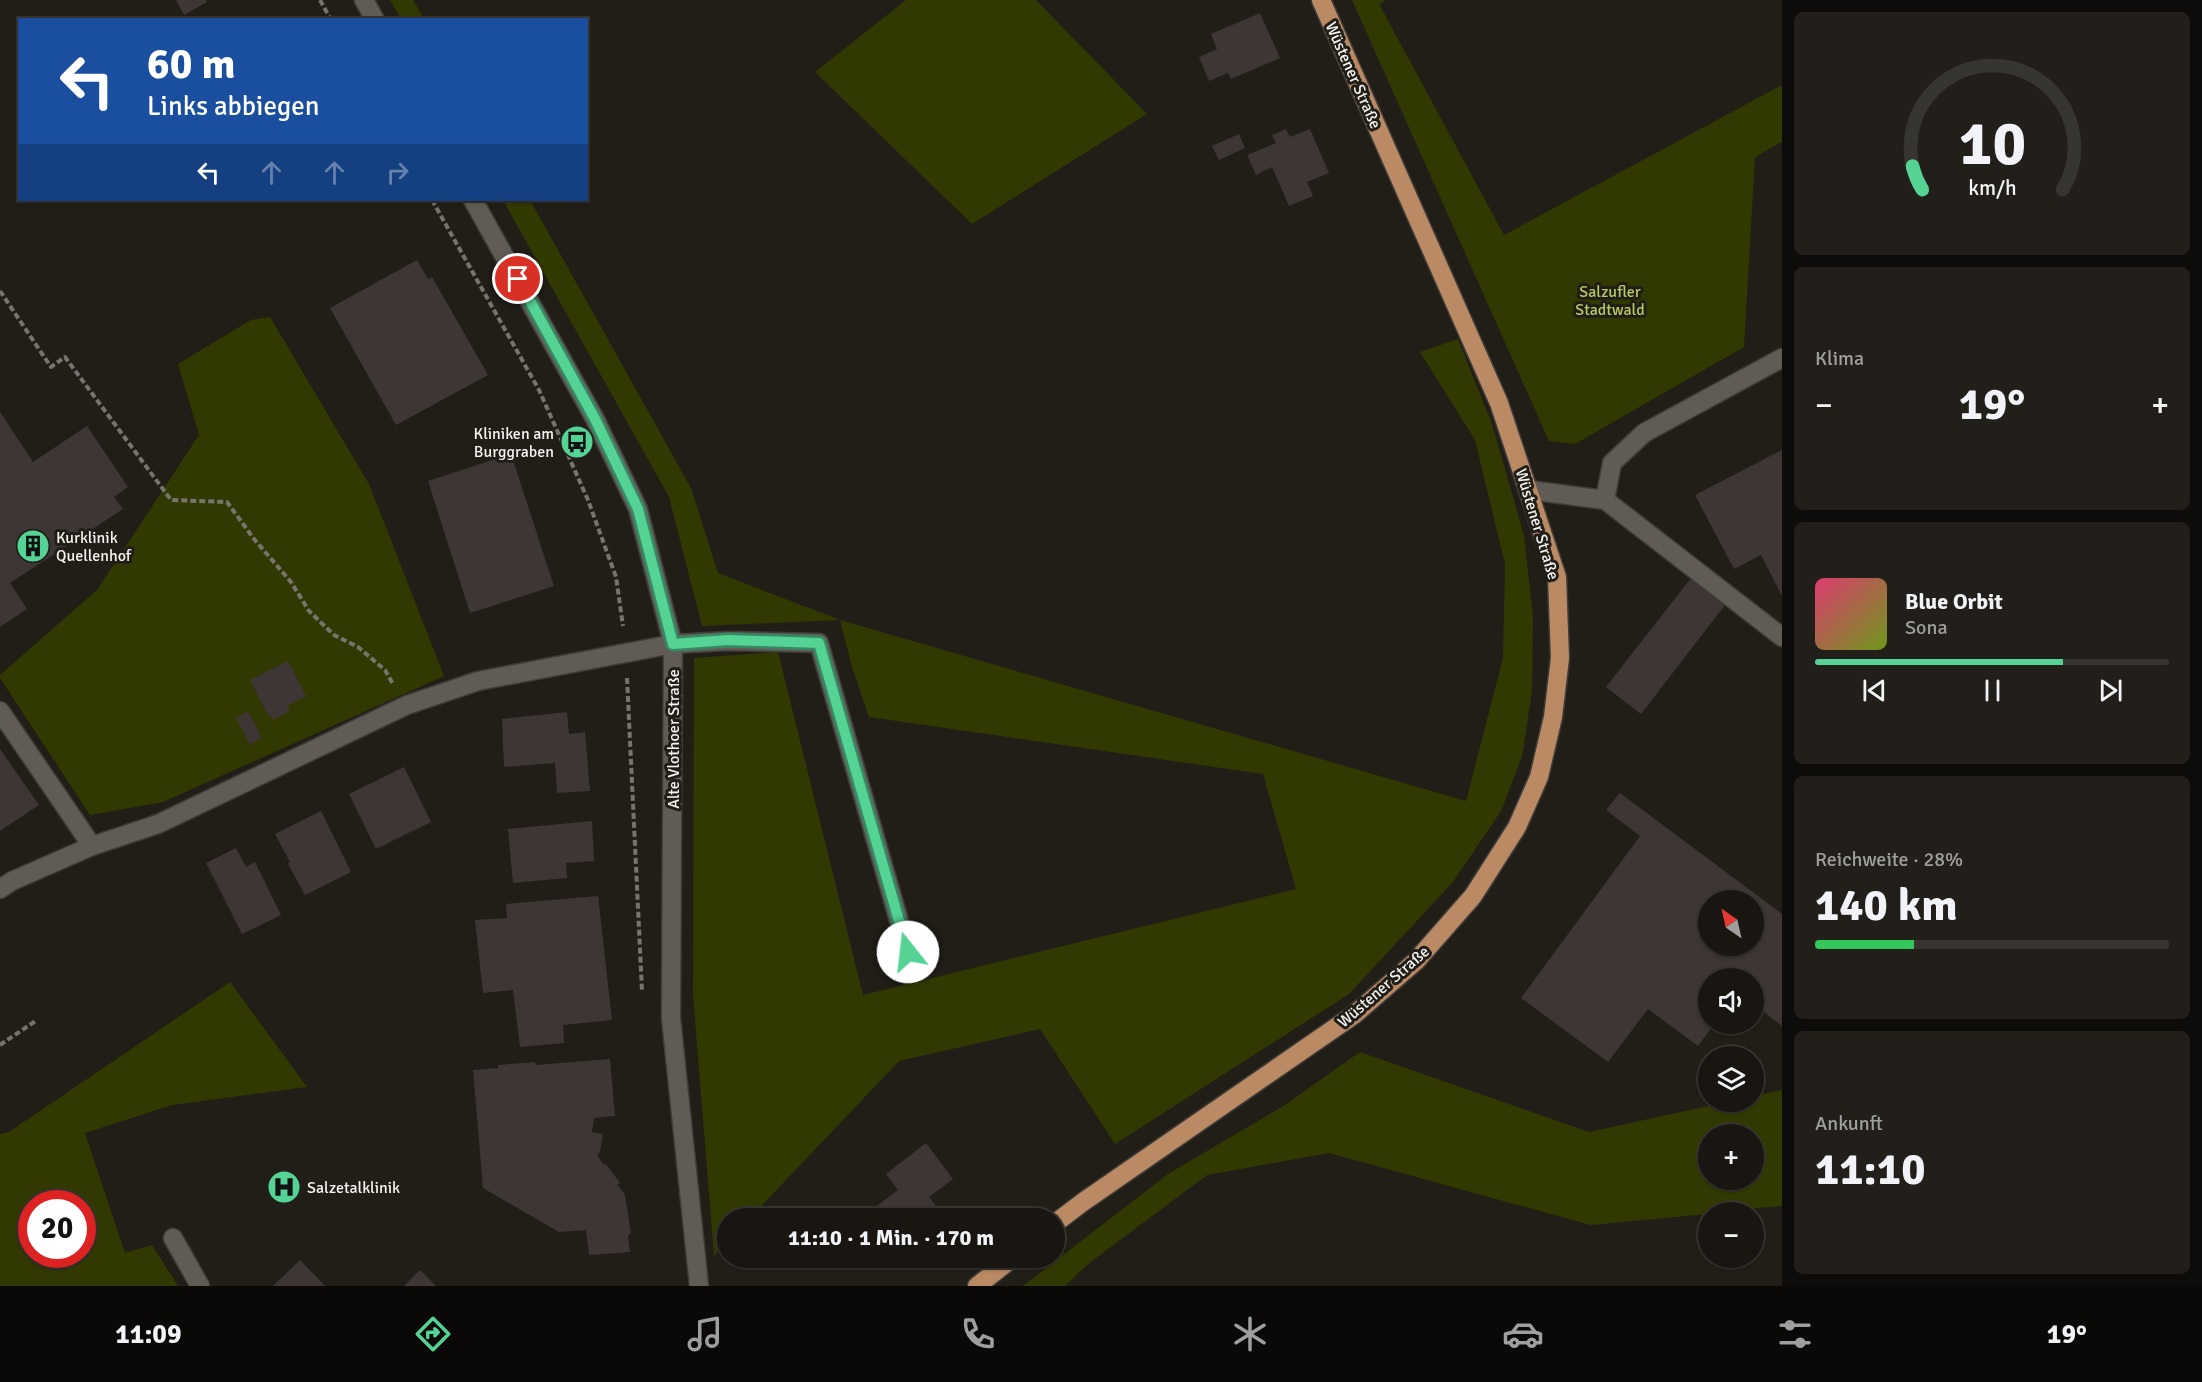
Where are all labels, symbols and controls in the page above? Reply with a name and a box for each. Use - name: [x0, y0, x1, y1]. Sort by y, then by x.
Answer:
- street label: Wüstener Straße: [1321, 19, 1386, 132]
- text: 60 m: [147, 39, 236, 90]
- icon: left: [48, 42, 126, 120]
- text: Links abbiegen: [147, 90, 319, 123]
- text: 10: [1958, 106, 2026, 183]
- icon: left: [192, 156, 225, 189]
- icon: ahead: [255, 156, 288, 189]
- icon: ahead: [318, 156, 351, 189]
- icon: right: [381, 156, 414, 189]
- text: km/h: [1968, 176, 2016, 202]
- pin: [492, 253, 543, 304]
- icon: arrive: [501, 262, 534, 295]
- park label: Salzufler Stadtwald: [1575, 282, 1645, 320]
- text: Klima: [1815, 346, 1864, 371]
- text: 19°: [1959, 377, 2025, 432]
- text: −: [1815, 385, 1833, 426]
- text: +: [2151, 385, 2169, 426]
- place label: Kliniken am Burggraben: [474, 424, 554, 462]
- bus stop icon: Kliniken am Burggraben: [559, 424, 595, 460]
- street label: Wüstener Straße: [1511, 466, 1563, 582]
- building icon: Kurklinik Quellenhof: [15, 528, 51, 564]
- place label: Kurklinik Quellenhof: [56, 528, 132, 566]
- text: Blue Orbit: [1905, 588, 2003, 615]
- text: Sona: [1905, 615, 1948, 640]
- street label: Alte Vlothoer Straße: [664, 669, 684, 809]
- icon: previous: [1858, 674, 1891, 707]
- icon: pause: [1976, 674, 2009, 707]
- icon: next: [2094, 674, 2127, 707]
- text: Reichweite · 28%: [1815, 847, 1963, 872]
- text: 140 km: [1815, 878, 1958, 933]
- north arrow: [1698, 890, 1764, 956]
- map controls: [1698, 890, 1764, 1268]
- position arrow: [876, 920, 940, 984]
- street label: Wüstener Straße: [1334, 942, 1434, 1032]
- button: sound: [1698, 968, 1764, 1034]
- button: layers: [1698, 1046, 1764, 1112]
- text: Ankunft: [1815, 1111, 1883, 1136]
- button: +: [1698, 1124, 1764, 1190]
- text: 11:10: [1815, 1142, 1925, 1197]
- hospital icon: Salzetalklinik: [266, 1169, 302, 1205]
- place label: Salzetalklinik: [307, 1178, 400, 1198]
- speed limit sign: 20: [18, 1190, 96, 1268]
- button: −: [1698, 1202, 1764, 1268]
- text: 11:10 · 1 Min. · 170 m: [788, 1224, 994, 1251]
- icon: directions: [412, 1313, 454, 1355]
- icon: music: [684, 1313, 726, 1355]
- icon: phone: [957, 1313, 999, 1355]
- icon: climate: [1229, 1313, 1271, 1355]
- icon: car: [1502, 1313, 1544, 1355]
- icon: filters: [1774, 1313, 1816, 1355]
- text: 11:09: [115, 1318, 182, 1351]
- text: 19°: [2047, 1318, 2087, 1351]

